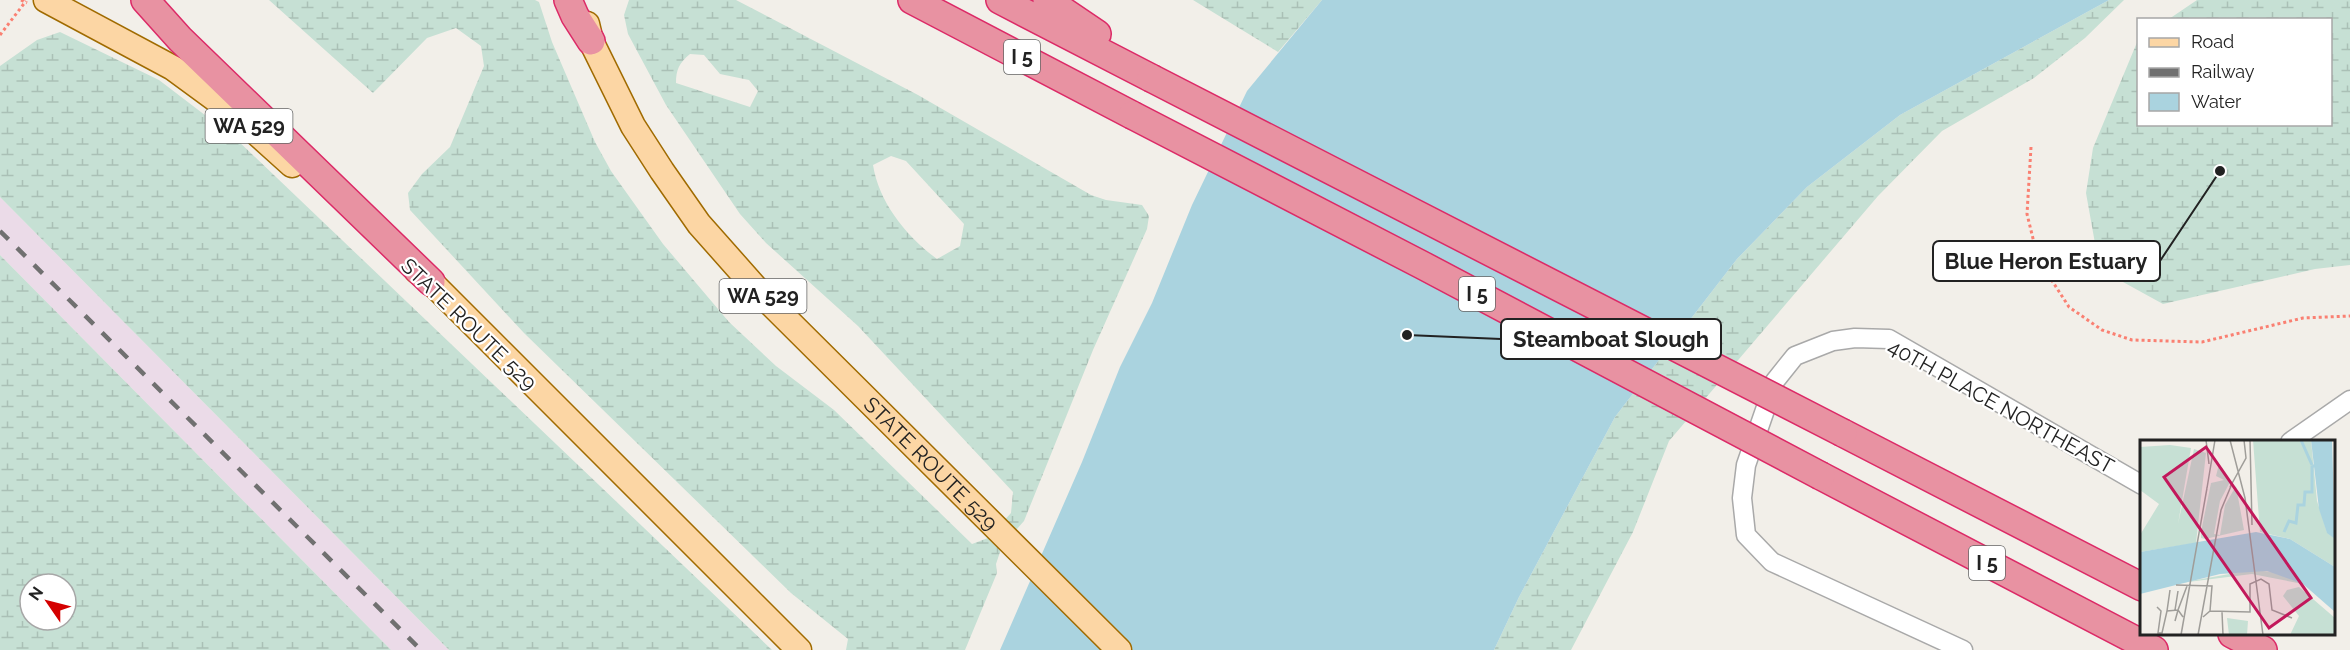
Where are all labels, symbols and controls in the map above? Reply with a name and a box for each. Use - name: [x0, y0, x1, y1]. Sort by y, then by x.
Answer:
- legend: [2137, 18, 2332, 126]
- text: Road: [2191, 31, 2234, 52]
- road number: I 5: [1004, 40, 1040, 74]
- text: Railway: [2191, 61, 2255, 82]
- text: Water: [2191, 91, 2242, 112]
- road number: WA 529: [206, 109, 292, 143]
- callout: Blue Heron Estuary: [1933, 241, 2160, 281]
- text: Blue Heron Estuary: [1945, 248, 2147, 274]
- street label: STATE ROUTE 529: [396, 253, 542, 395]
- road number: I 5: [1459, 277, 1495, 311]
- road number: WA 529: [720, 279, 807, 313]
- callout: Steamboat Slough: [1501, 319, 1721, 359]
- text: Steamboat Slough: [1513, 326, 1709, 352]
- street label: 40TH PLACE NORTHEAST: [1884, 333, 2118, 479]
- street label: STATE ROUTE 529: [859, 391, 1003, 535]
- inset map: [2140, 440, 2335, 635]
- road number: I 5: [1969, 546, 2005, 580]
- north arrow: [18, 572, 78, 632]
- text: N: [25, 583, 47, 604]

